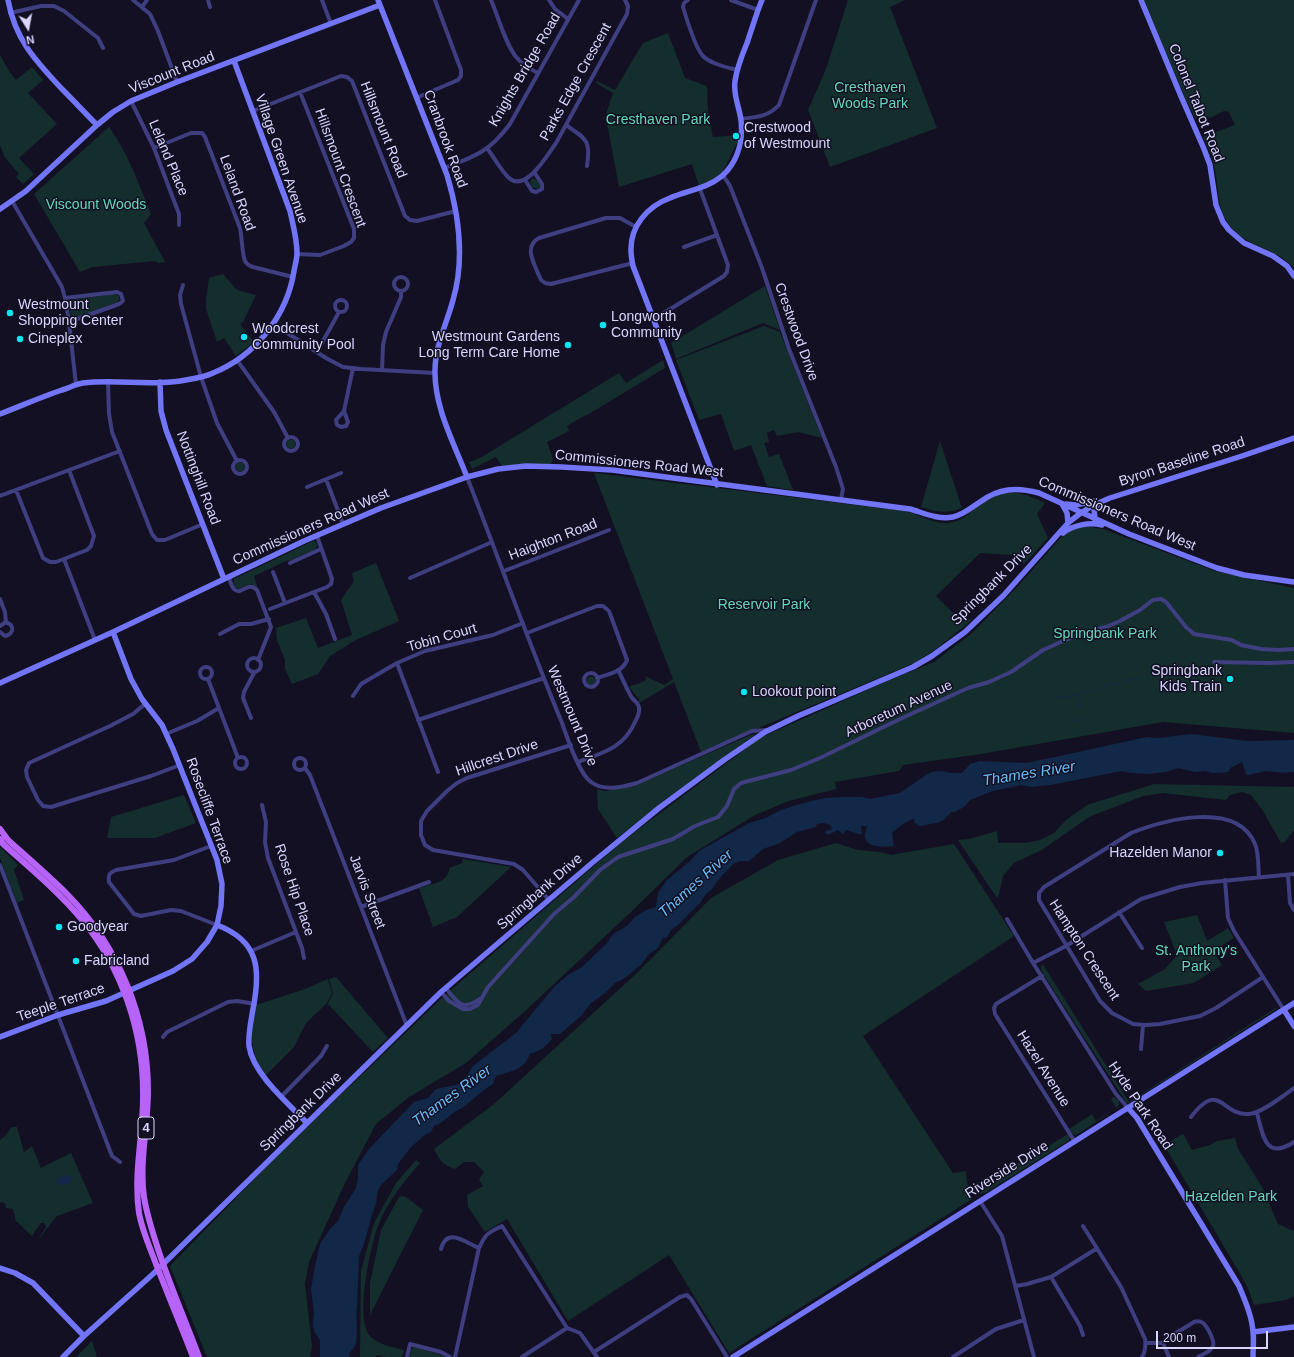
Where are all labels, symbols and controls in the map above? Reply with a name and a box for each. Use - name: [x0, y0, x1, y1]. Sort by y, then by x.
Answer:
- north arrow: [8, 8, 48, 48]
- street label: Knights Bridge Road: [486, 10, 564, 130]
- street label: Parks Edge Crescent: [537, 20, 615, 144]
- text: N: [25, 33, 35, 46]
- street label: Colonel Talbot Road: [1165, 41, 1227, 165]
- street label: Viscount Road: [127, 48, 217, 98]
- street label: Hillsmount Road: [356, 79, 410, 181]
- park label: Cresthaven Woods Park: [832, 80, 908, 112]
- street label: Cranbrook Road: [420, 88, 470, 190]
- street label: Village Green Avenue: [251, 92, 311, 226]
- street label: Hillsmount Crescent: [311, 106, 369, 230]
- park label: Cresthaven Park: [606, 112, 710, 128]
- street label: Leland Place: [144, 117, 192, 199]
- place label: Crestwood of Westmount: [744, 120, 830, 152]
- marker: Crestwood of Westmount: [731, 131, 741, 141]
- street label: Leland Road: [216, 153, 258, 233]
- park label: Viscount Woods: [46, 197, 146, 213]
- street label: Crestwood Drive: [770, 281, 822, 383]
- place label: Westmount Shopping Center: [18, 297, 123, 330]
- marker: Westmount Shopping Center: [5, 308, 15, 318]
- place label: Longworth Community: [611, 309, 682, 342]
- marker: Longworth Community: [598, 320, 608, 330]
- place label: Woodcrest Community Pool: [252, 321, 355, 354]
- place label: Westmount Gardens Long Term Care Home: [418, 329, 560, 362]
- place label: Cineplex: [28, 331, 82, 347]
- marker: Woodcrest Community Pool: [239, 332, 249, 342]
- marker: Cineplex: [15, 334, 25, 344]
- marker: Westmount Gardens Long Term Care Home: [563, 340, 573, 350]
- street label: Nottinghill Road: [172, 429, 224, 527]
- street label: Byron Baseline Road: [1117, 434, 1247, 490]
- street label: Commissioners Road West: [554, 447, 724, 481]
- street label: Commissioners Road West: [1036, 473, 1198, 555]
- street label: Commissioners Road West: [230, 485, 392, 569]
- street label: Haighton Road: [506, 515, 600, 565]
- street label: Springbank Drive: [948, 541, 1036, 629]
- park label: Reservoir Park: [718, 597, 810, 613]
- street label: Tobin Court: [405, 620, 479, 656]
- park label: Springbank Park: [1053, 626, 1157, 642]
- street label: Westmount Drive: [543, 663, 601, 769]
- place label: Springbank Kids Train: [1151, 663, 1222, 696]
- marker: Springbank Kids Train: [1225, 674, 1235, 684]
- street label: Arboretum Avenue: [843, 677, 955, 741]
- place label: Lookout point: [752, 684, 836, 700]
- marker: Lookout point: [739, 687, 749, 697]
- street label: Hillcrest Drive: [453, 736, 541, 780]
- street label: Rosecliffe Terrace: [182, 756, 236, 866]
- water label: Thames River: [981, 758, 1077, 790]
- street label: Rose Hip Place: [270, 842, 318, 938]
- place label: Hazelden Manor: [1109, 845, 1212, 861]
- water label: Thames River: [655, 846, 737, 922]
- marker: Hazelden Manor: [1215, 848, 1225, 858]
- street label: Springbank Drive: [494, 850, 586, 934]
- street label: Jarvis Street: [345, 853, 389, 931]
- street label: Hampton Crescent: [1045, 896, 1123, 1004]
- place label: Goodyear: [67, 919, 128, 935]
- marker: Goodyear: [54, 922, 64, 932]
- park label: St. Anthony's Park: [1155, 943, 1237, 976]
- place label: Fabricland: [84, 953, 149, 969]
- marker: Fabricland: [71, 956, 81, 966]
- street label: Teeple Terrace: [15, 980, 107, 1026]
- street label: Hazel Avenue: [1013, 1028, 1073, 1110]
- street label: Hyde Park Road: [1104, 1059, 1176, 1153]
- water label: Thames River: [409, 1061, 495, 1131]
- street label: Springbank Drive: [257, 1069, 345, 1155]
- road number: 4: [138, 1117, 154, 1139]
- street label: Riverside Drive: [962, 1138, 1052, 1202]
- park label: Hazelden Park: [1185, 1189, 1277, 1205]
- scale bar: [1158, 1323, 1270, 1349]
- text: 200 m: [1163, 1331, 1196, 1345]

